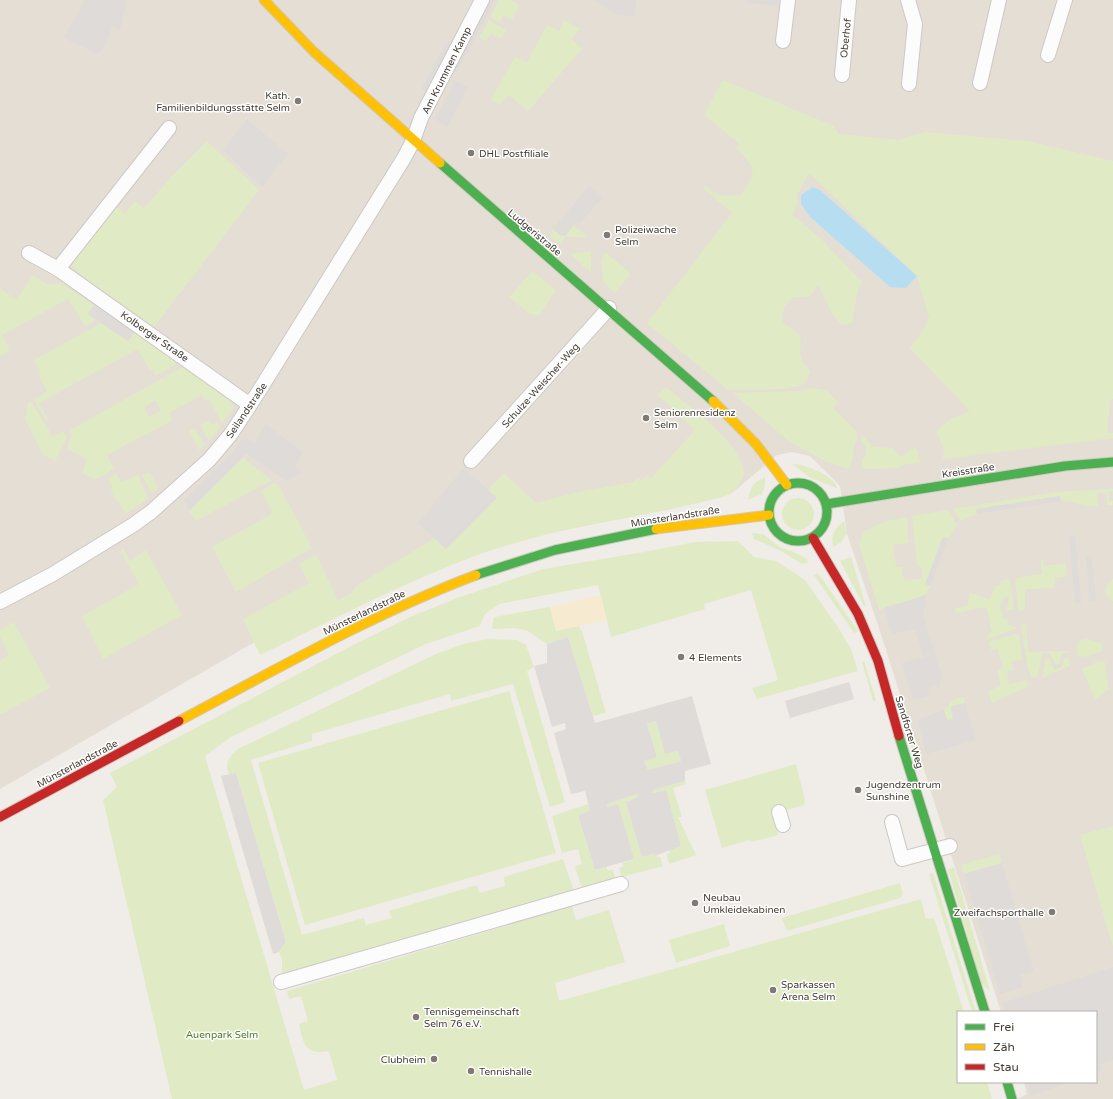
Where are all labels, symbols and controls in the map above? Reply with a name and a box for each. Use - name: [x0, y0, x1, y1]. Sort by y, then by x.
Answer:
- street label: Oberhof: [838, 18, 854, 59]
- street label: Am Krummen Kamp: [420, 25, 474, 116]
- place label: Kath. Familienbildungsstätte Selm: [156, 90, 290, 114]
- marker: Kath. Familienbildungsstätte Selm: [293, 96, 303, 106]
- marker: DHL Postfiliale: [466, 148, 476, 158]
- place label: DHL Postfiliale: [479, 148, 549, 160]
- street label: Ludgeristraße: [505, 207, 564, 259]
- place label: Polizeiwache Selm: [615, 224, 677, 248]
- marker: Polizeiwache Selm: [602, 230, 612, 240]
- street label: Kolberger Straße: [118, 309, 191, 365]
- street label: Schulze-Weischer-Weg: [499, 341, 582, 431]
- street label: Seilandstraße: [224, 380, 270, 441]
- place label: Seniorenresidenz Selm: [654, 407, 736, 431]
- marker: Seniorenresidenz Selm: [641, 413, 651, 423]
- street label: Kreisstraße: [941, 461, 996, 481]
- street label: Münsterlandstraße: [630, 504, 721, 530]
- street label: Münsterlandstraße: [321, 588, 408, 638]
- marker: 4 Elements: [676, 652, 686, 662]
- place label: 4 Elements: [689, 652, 742, 664]
- street label: Sandforter Weg: [892, 695, 926, 770]
- street label: Münsterlandstraße: [35, 737, 120, 790]
- place label: Jugendzentrum Sunshine: [866, 779, 941, 803]
- marker: Jugendzentrum Sunshine: [853, 785, 863, 795]
- place label: Neubau Umkleidekabinen: [703, 892, 785, 916]
- marker: Neubau Umkleidekabinen: [690, 898, 700, 908]
- place label: Zweifachsporthalle: [954, 907, 1044, 919]
- marker: Zweifachsporthalle: [1047, 907, 1057, 917]
- place label: Sparkassen Arena Selm: [781, 979, 836, 1003]
- marker: Sparkassen Arena Selm: [768, 985, 778, 995]
- place label: Tennisgemeinschaft Selm 76 e.V.: [424, 1006, 519, 1030]
- legend: [957, 1011, 1097, 1083]
- marker: Tennisgemeinschaft Selm 76 e.V.: [411, 1012, 421, 1022]
- text: Frei: [993, 1020, 1014, 1034]
- park label: Auenpark Selm: [186, 1029, 258, 1041]
- text: Zäh: [993, 1040, 1015, 1054]
- place label: Clubheim: [381, 1054, 426, 1066]
- marker: Clubheim: [429, 1054, 439, 1064]
- text: Stau: [993, 1060, 1019, 1074]
- marker: Tennishalle: [466, 1066, 476, 1076]
- place label: Tennishalle: [479, 1066, 532, 1078]

